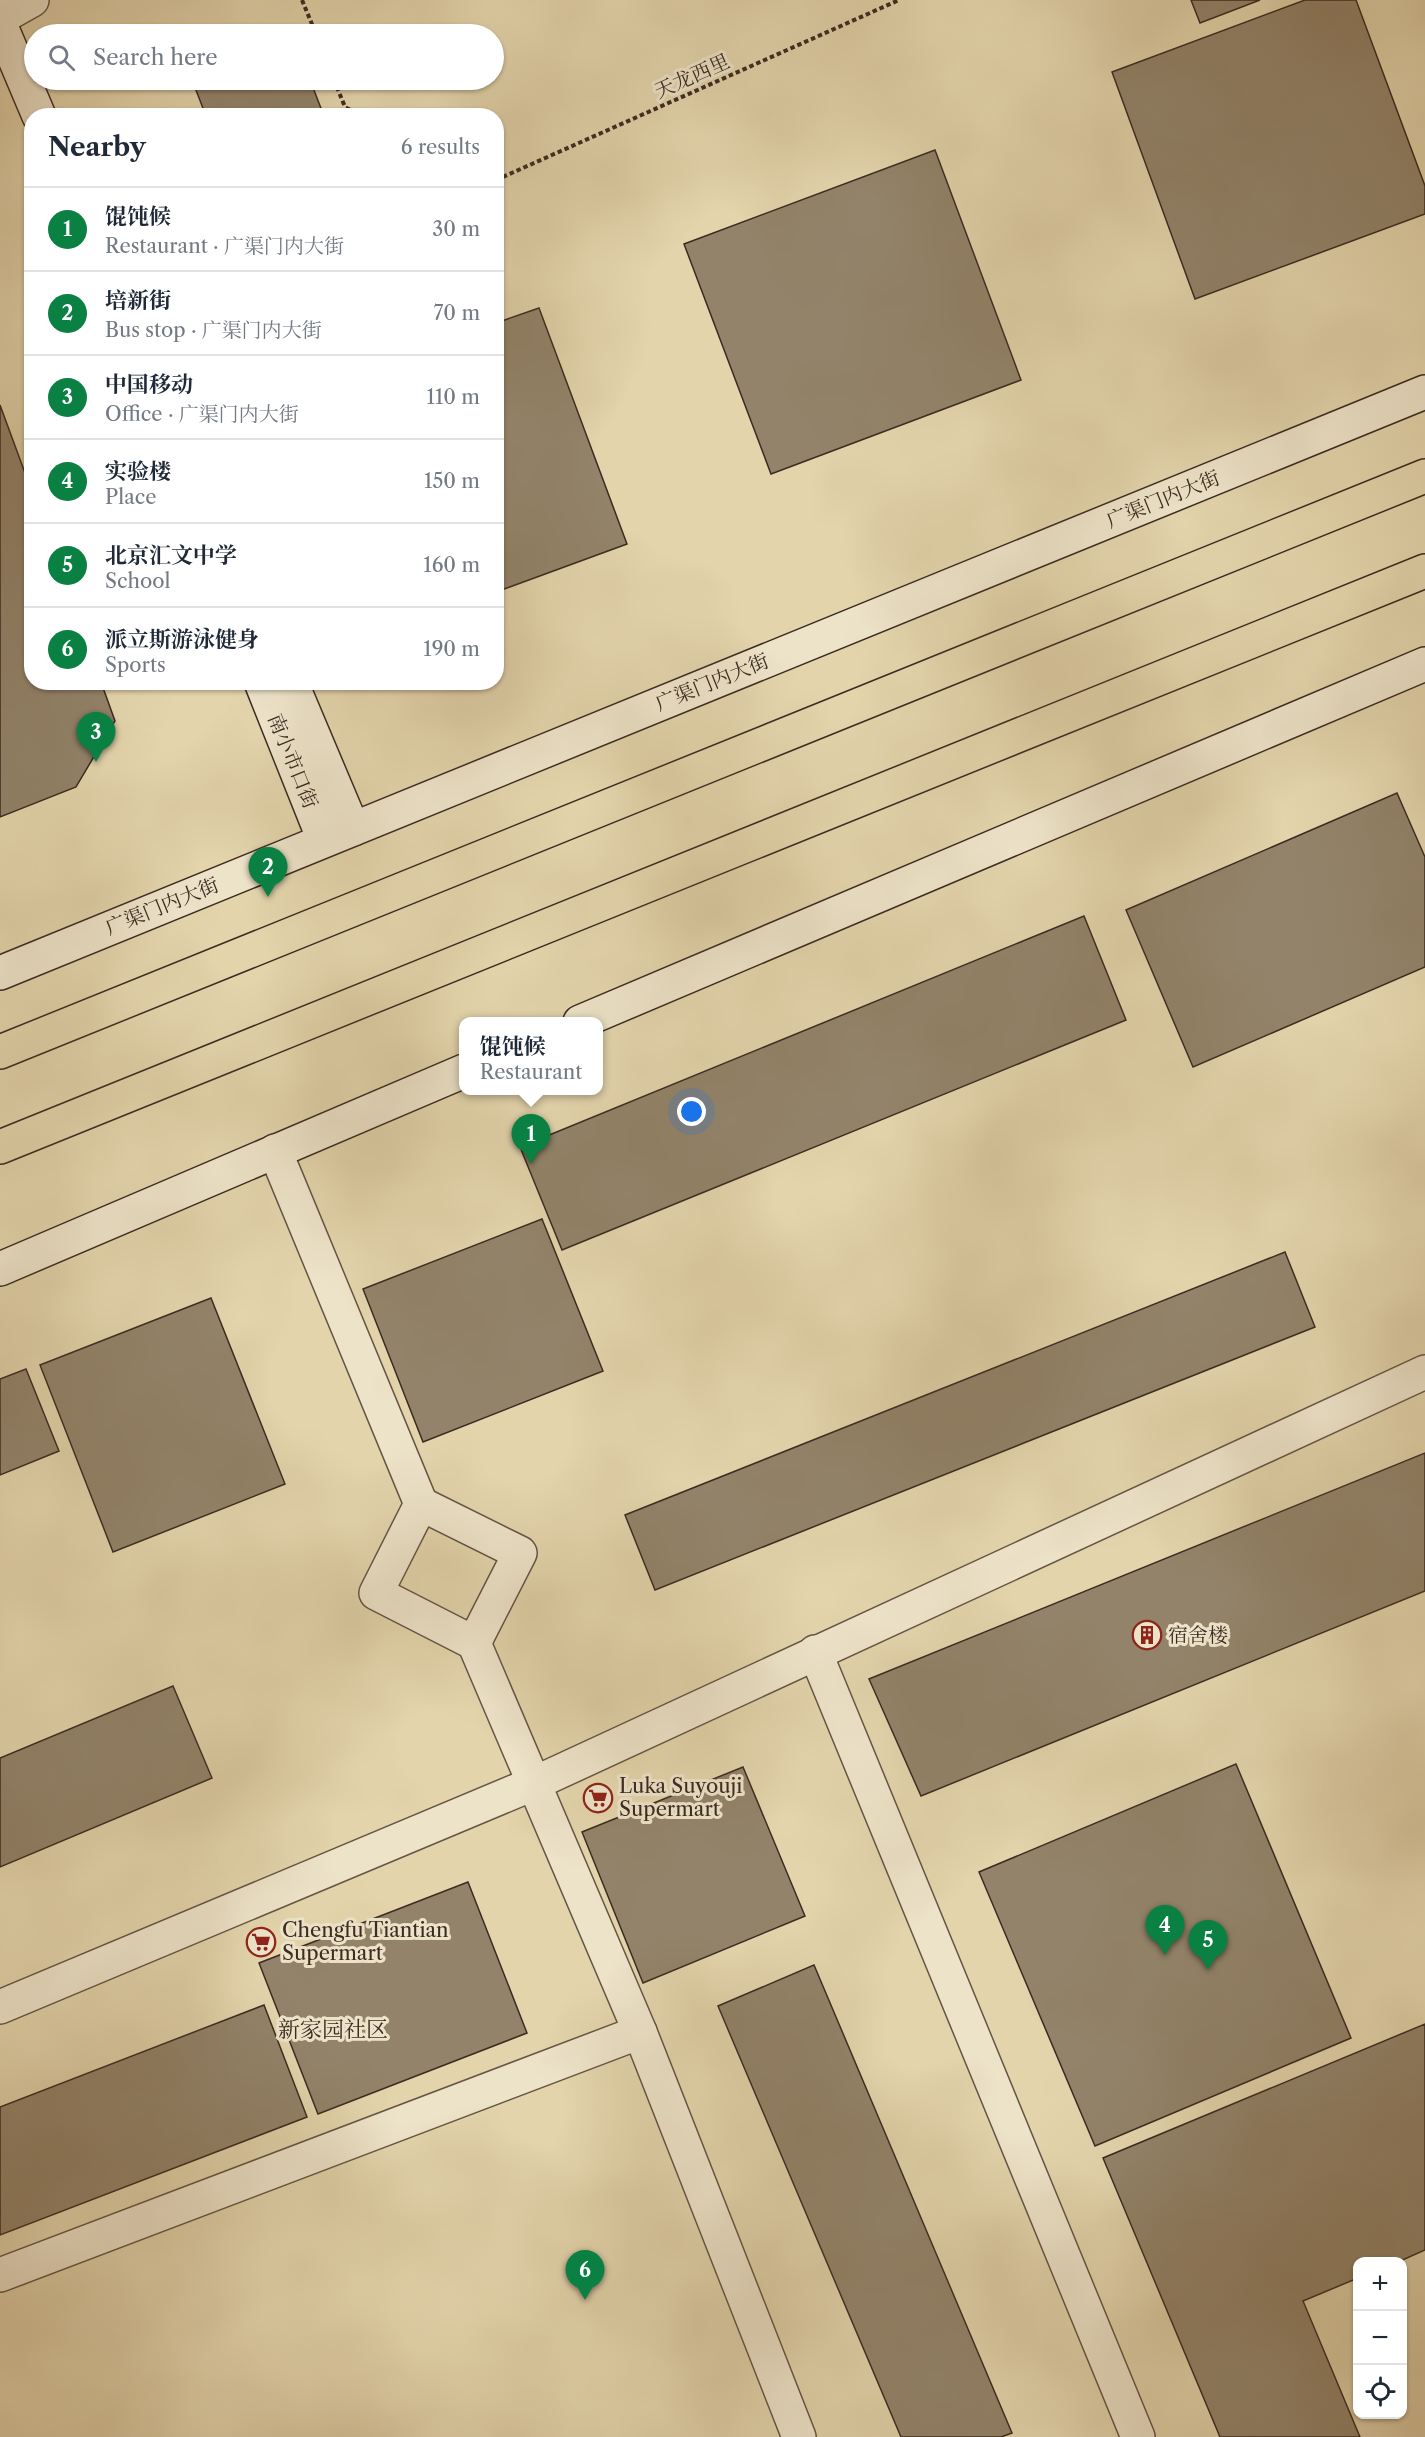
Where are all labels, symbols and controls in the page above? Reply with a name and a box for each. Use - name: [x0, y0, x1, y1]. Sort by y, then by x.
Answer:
- search box: [24, 24, 504, 90]
- icon: search: [45, 41, 78, 74]
- text: Search here: [93, 44, 218, 71]
- street label: 天龙西里: [651, 49, 733, 103]
- text: Nearby: [48, 131, 146, 163]
- text: 6 results: [401, 135, 480, 159]
- text: 馄饨候: [105, 203, 171, 230]
- text: 1: [63, 217, 72, 241]
- text: 30 m: [432, 217, 480, 241]
- text: Restaurant · 广渠门内大街: [105, 234, 344, 258]
- text: 培新街: [105, 287, 171, 314]
- text: 2: [62, 301, 73, 325]
- text: 70 m: [434, 301, 480, 325]
- text: Bus stop · 广渠门内大街: [105, 318, 322, 342]
- text: 中国移动: [105, 371, 193, 398]
- text: 3: [62, 385, 73, 409]
- text: 110 m: [427, 385, 480, 409]
- text: Office · 广渠门内大街: [105, 402, 299, 426]
- text: 实验楼: [105, 458, 171, 485]
- street label: 广渠门内大街: [1103, 465, 1223, 533]
- text: 4: [62, 469, 73, 493]
- text: 150 m: [424, 469, 480, 493]
- text: Place: [105, 485, 156, 509]
- text: 北京汇文中学: [105, 542, 237, 569]
- text: 5: [62, 553, 73, 577]
- text: 160 m: [423, 553, 480, 577]
- text: School: [105, 569, 170, 593]
- text: 派立斯游泳健身: [105, 626, 259, 653]
- text: 6: [62, 637, 73, 661]
- text: 190 m: [423, 637, 480, 661]
- street label: 广渠门内大街: [652, 648, 772, 716]
- text: Sports: [105, 653, 166, 677]
- street label: 南小市口街: [263, 710, 323, 812]
- pin: 3: [76, 712, 116, 762]
- pin: 2: [248, 848, 288, 897]
- street label: 广渠门内大街: [102, 872, 222, 940]
- popup: [459, 1017, 603, 1095]
- text: 馄饨候: [480, 1033, 546, 1060]
- text: Restaurant: [480, 1060, 582, 1084]
- your location: [677, 1097, 706, 1126]
- pin: 1: [512, 1114, 550, 1164]
- building icon: 宿舍楼: [1131, 1619, 1163, 1651]
- place label: 宿舍楼: [1168, 1623, 1228, 1647]
- place label: Luka Suyouji Supermart: [619, 1774, 742, 1821]
- supermarket icon: Luka Suyouji Supermart: [582, 1782, 614, 1814]
- pin: 4: [1146, 1906, 1184, 1955]
- place label: Chengfu Tiantian Supermart: [282, 1918, 449, 1965]
- pin: 5: [1188, 1920, 1228, 1970]
- supermarket icon: Chengfu Tiantian Supermart: [245, 1926, 277, 1958]
- district label: 新家园社区: [278, 2016, 388, 2043]
- pin: 6: [566, 2250, 604, 2300]
- map controls: [1353, 2257, 1407, 2419]
- button: +: [1353, 2257, 1407, 2311]
- button: −: [1353, 2311, 1407, 2365]
- button: locate: [1353, 2365, 1407, 2419]

